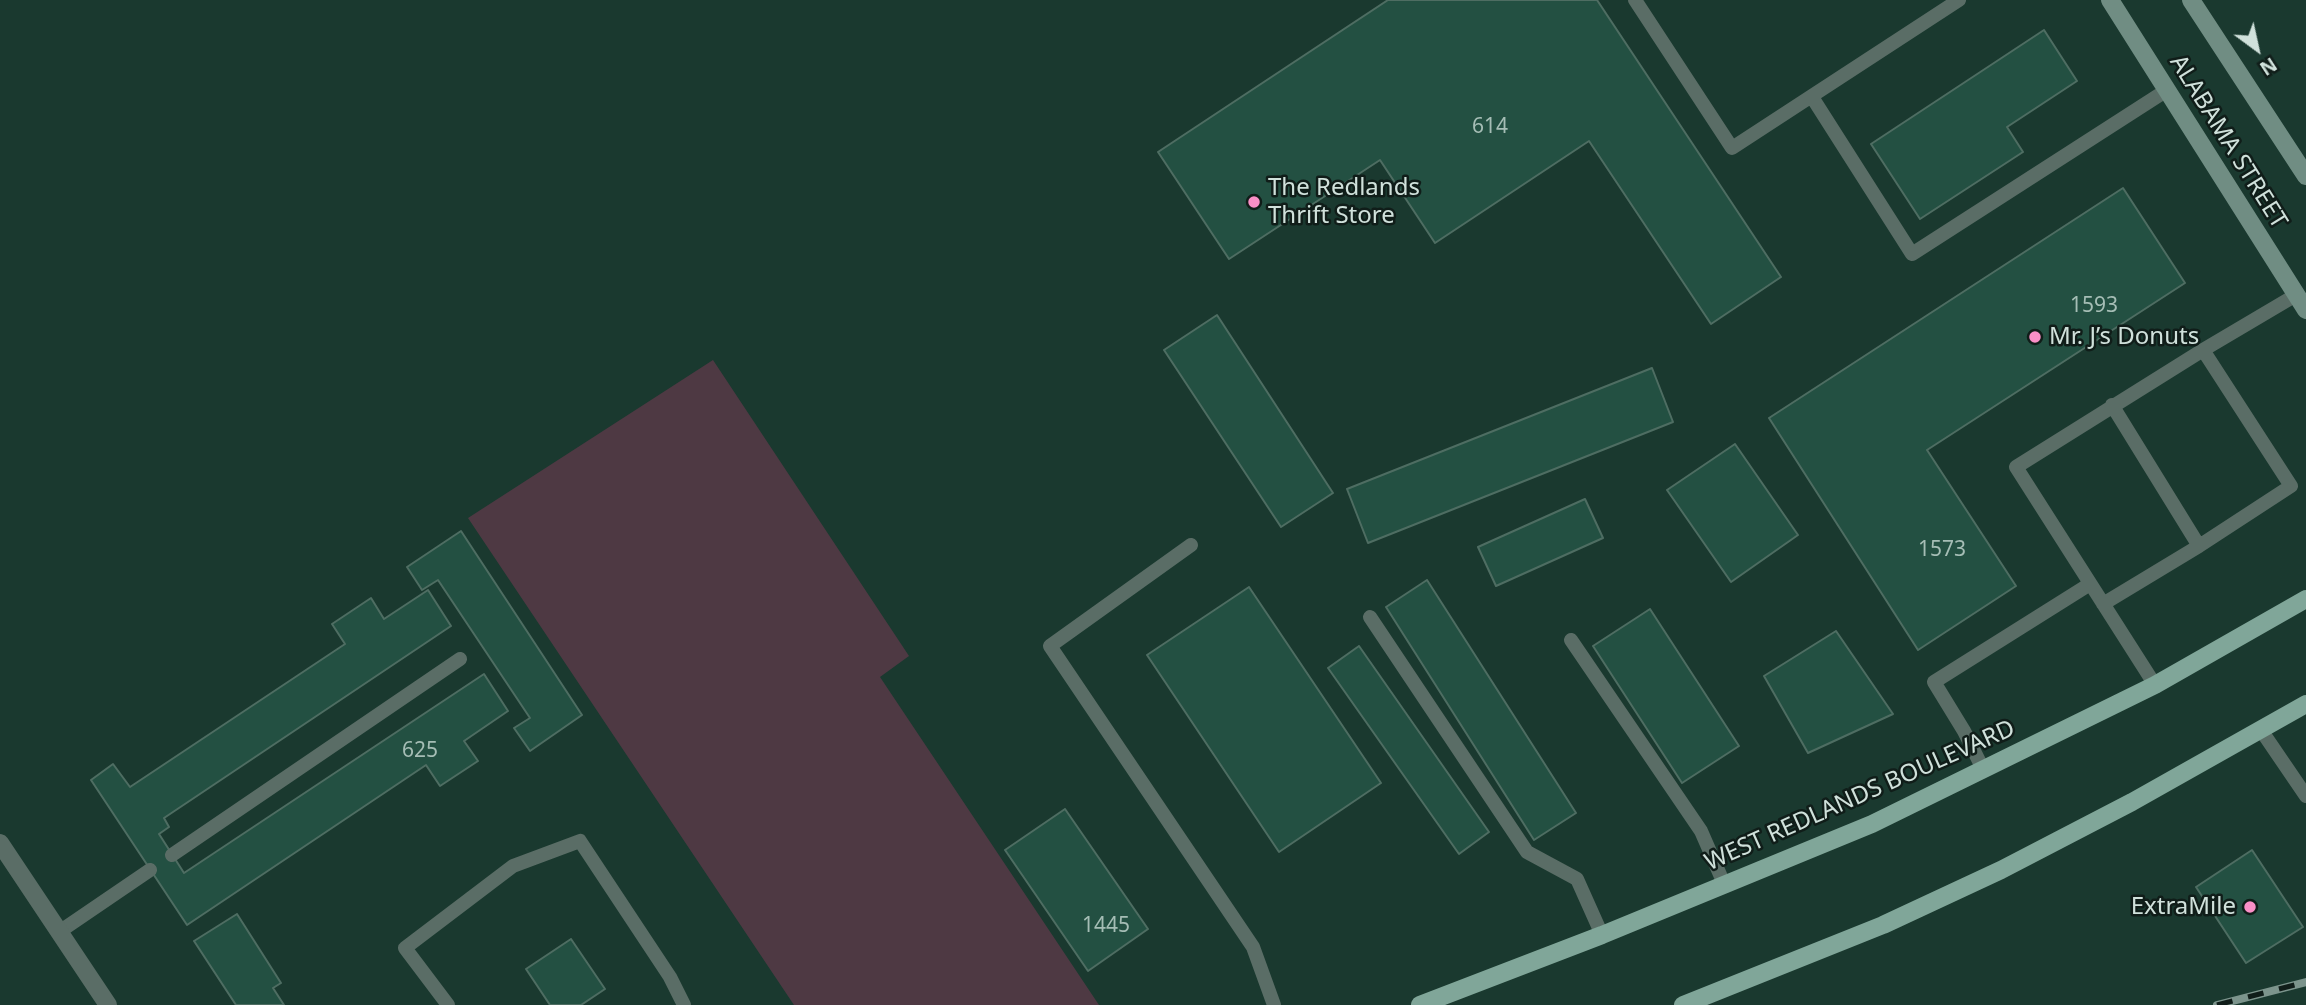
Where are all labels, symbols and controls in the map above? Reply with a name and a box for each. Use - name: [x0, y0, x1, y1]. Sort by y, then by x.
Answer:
- north arrow: [2222, 14, 2292, 84]
- street label: ALABAMA STREET: [2163, 50, 2293, 234]
- text: N: [2255, 51, 2282, 82]
- house number: 614: [1472, 114, 1508, 140]
- place label: The Redlands Thrift Store: [1268, 174, 1420, 230]
- marker: The Redlands Thrift Store: [1246, 194, 1262, 210]
- house number: 1593: [2070, 293, 2118, 319]
- place label: Mr. J’s Donuts: [2049, 323, 2199, 351]
- marker: Mr. J’s Donuts: [2027, 329, 2043, 345]
- house number: 1573: [1918, 537, 1966, 563]
- street label: WEST REDLANDS BOULEVARD: [1701, 714, 2019, 878]
- house number: 625: [402, 738, 438, 764]
- place label: ExtraMile: [2131, 893, 2236, 921]
- marker: ExtraMile: [2242, 899, 2258, 915]
- house number: 1445: [1082, 913, 1130, 939]

